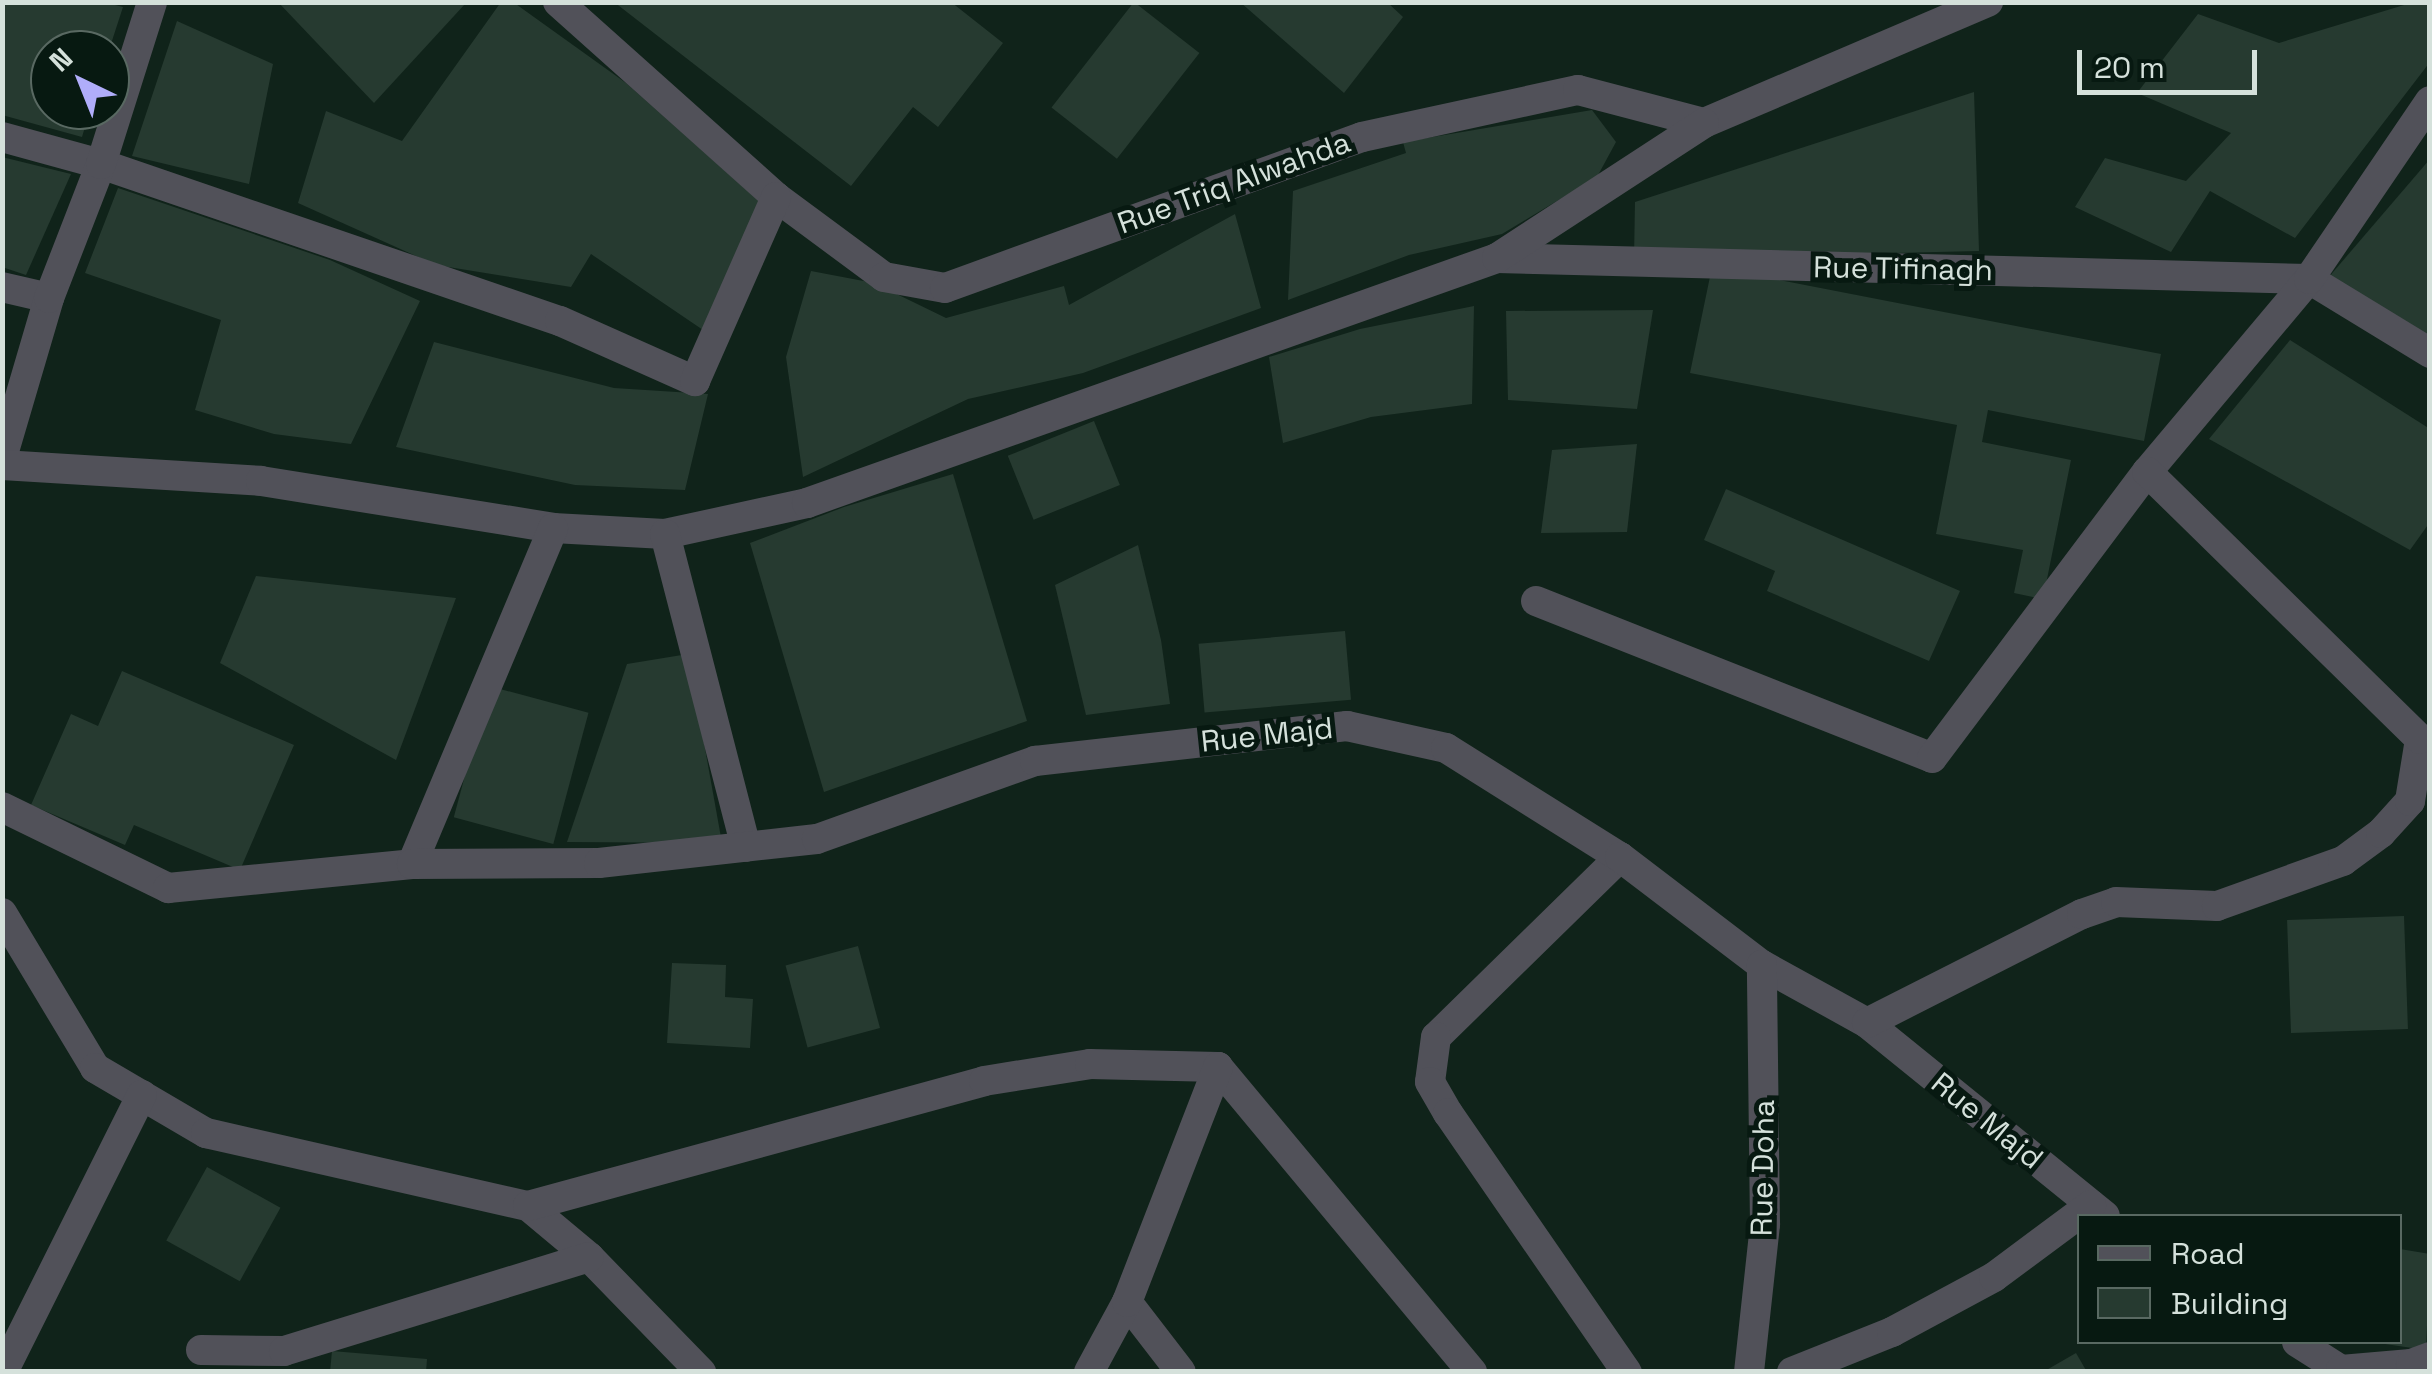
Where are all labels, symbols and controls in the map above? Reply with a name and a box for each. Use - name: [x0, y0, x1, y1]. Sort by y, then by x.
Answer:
- north arrow: [30, 30, 130, 130]
- scale bar: [2082, 30, 2262, 92]
- text: N: [42, 40, 80, 79]
- text: 20 m: [2094, 48, 2165, 87]
- street label: Rue Triq Alwahda: [1112, 124, 1356, 242]
- street label: Rue Tifinagh: [1813, 249, 1993, 289]
- street label: Rue Majd: [1199, 710, 1335, 760]
- street label: Rue Majd: [1924, 1065, 2050, 1177]
- street label: Rue Doha: [1744, 1099, 1782, 1237]
- legend: [2077, 1214, 2402, 1344]
- text: Road: [2171, 1234, 2245, 1273]
- text: Building: [2171, 1284, 2288, 1323]

